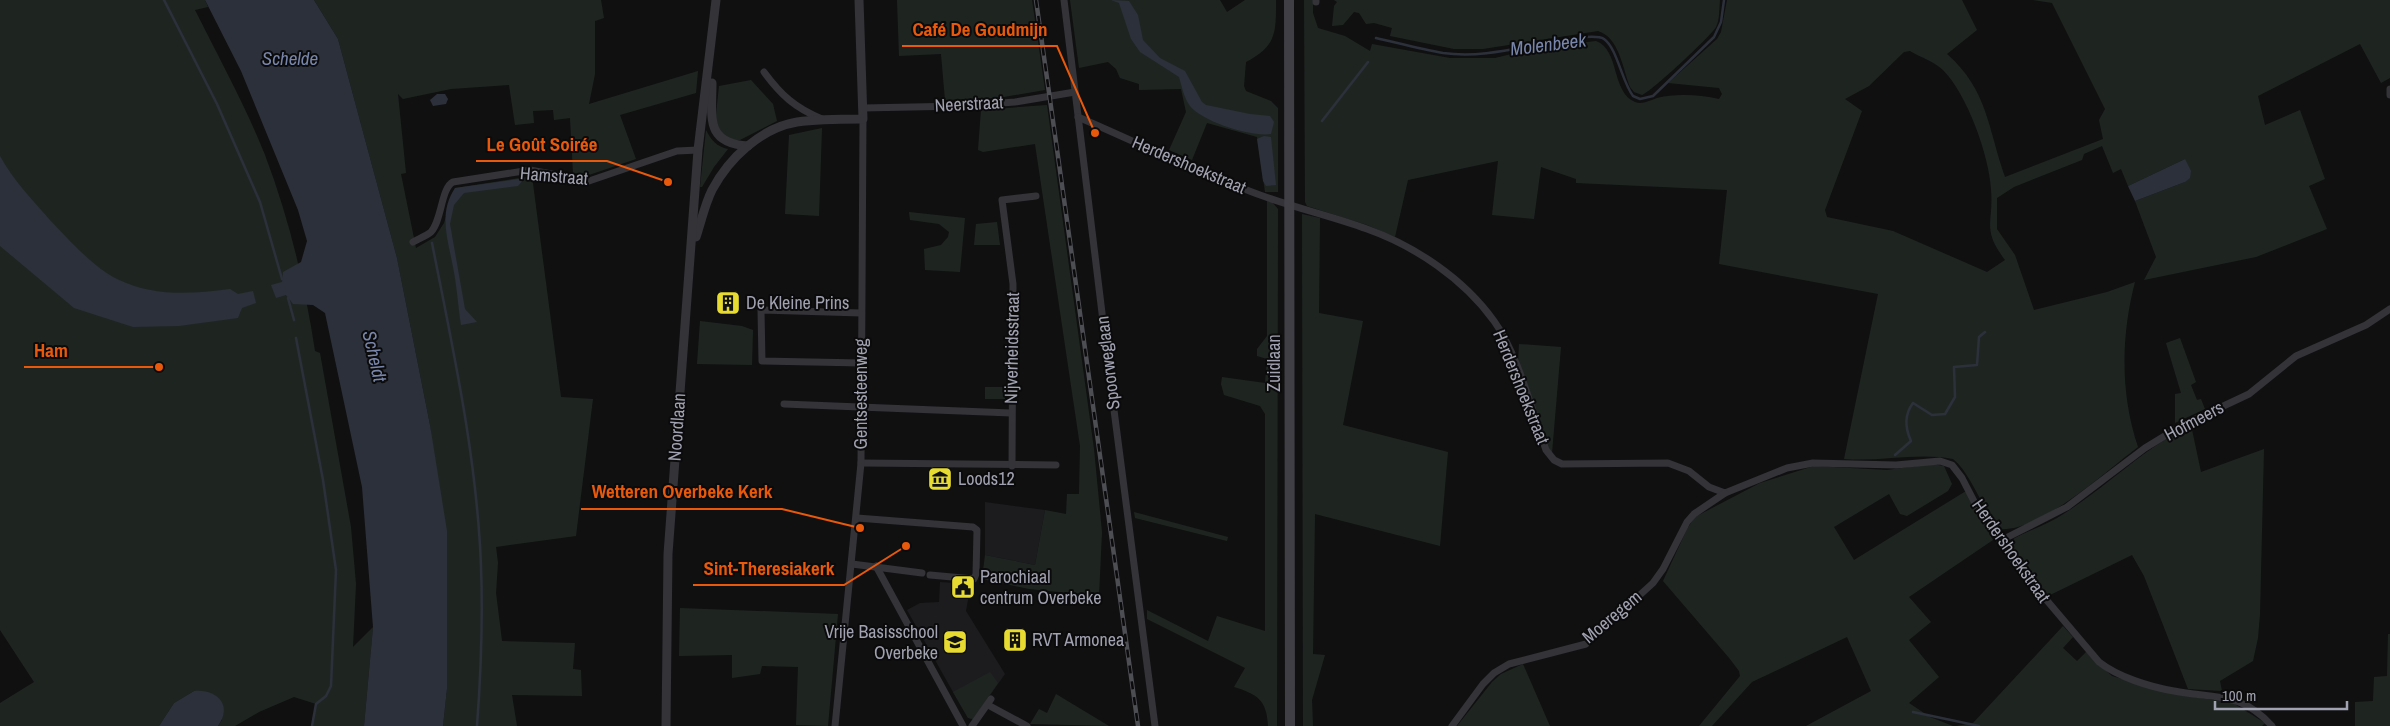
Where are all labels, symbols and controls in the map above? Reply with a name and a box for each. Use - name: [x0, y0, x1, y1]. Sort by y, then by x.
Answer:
- callout: Café De Goudmijn: [902, 12, 1057, 46]
- text: Café De Goudmijn: [912, 16, 1048, 42]
- water label: Molenbeek: [1509, 26, 1589, 62]
- water label: Schelde: [262, 45, 318, 71]
- street label: Neerstraat: [934, 89, 1004, 118]
- callout: Le Goût Soirée: [476, 127, 607, 161]
- street label: Herdershoekstraat: [1128, 129, 1250, 200]
- text: Le Goût Soirée: [487, 131, 598, 157]
- street label: Hamstraat: [519, 160, 589, 191]
- building icon: De Kleine Prins: [715, 290, 741, 316]
- place label: De Kleine Prins: [746, 290, 849, 315]
- street label: Nijverheidsstraat: [998, 292, 1025, 404]
- street label: Spoorweglaan: [1089, 315, 1126, 411]
- street label: Herdershoekstraat: [1487, 326, 1556, 448]
- water label: Scheldt: [356, 328, 394, 385]
- callout: Ham: [24, 333, 78, 367]
- street label: Zuidlaan: [1261, 334, 1286, 392]
- text: Ham: [34, 337, 68, 363]
- street label: Gentsesteenweg: [848, 338, 873, 449]
- street label: Noordlaan: [662, 392, 691, 462]
- street label: Hofmeers: [2160, 395, 2228, 447]
- museum icon: Loods12: [927, 466, 953, 492]
- place label: Loods12: [958, 466, 1015, 491]
- callout: Wetteren Overbeke Kerk: [581, 475, 782, 509]
- text: Wetteren Overbeke Kerk: [592, 478, 773, 504]
- street label: Herdershoekstraat: [1966, 494, 2056, 608]
- callout: Sint-Theresiakerk: [693, 551, 844, 585]
- text: Sint-Theresiakerk: [704, 555, 835, 581]
- place label: Parochiaal centrum Overbeke: [980, 564, 1101, 610]
- public building icon: Parochiaal centrum Overbeke: [950, 574, 976, 600]
- street label: Moeregem: [1577, 584, 1647, 649]
- place label: Vrije Basisschool Overbeke: [825, 619, 938, 665]
- building icon: RVT Armonea: [1002, 627, 1028, 653]
- place label: RVT Armonea: [1032, 627, 1124, 652]
- school or university icon: Vrije Basisschool Overbeke: [942, 629, 968, 655]
- scale bar: [2215, 678, 2348, 710]
- text: 100 m: [2222, 685, 2256, 706]

